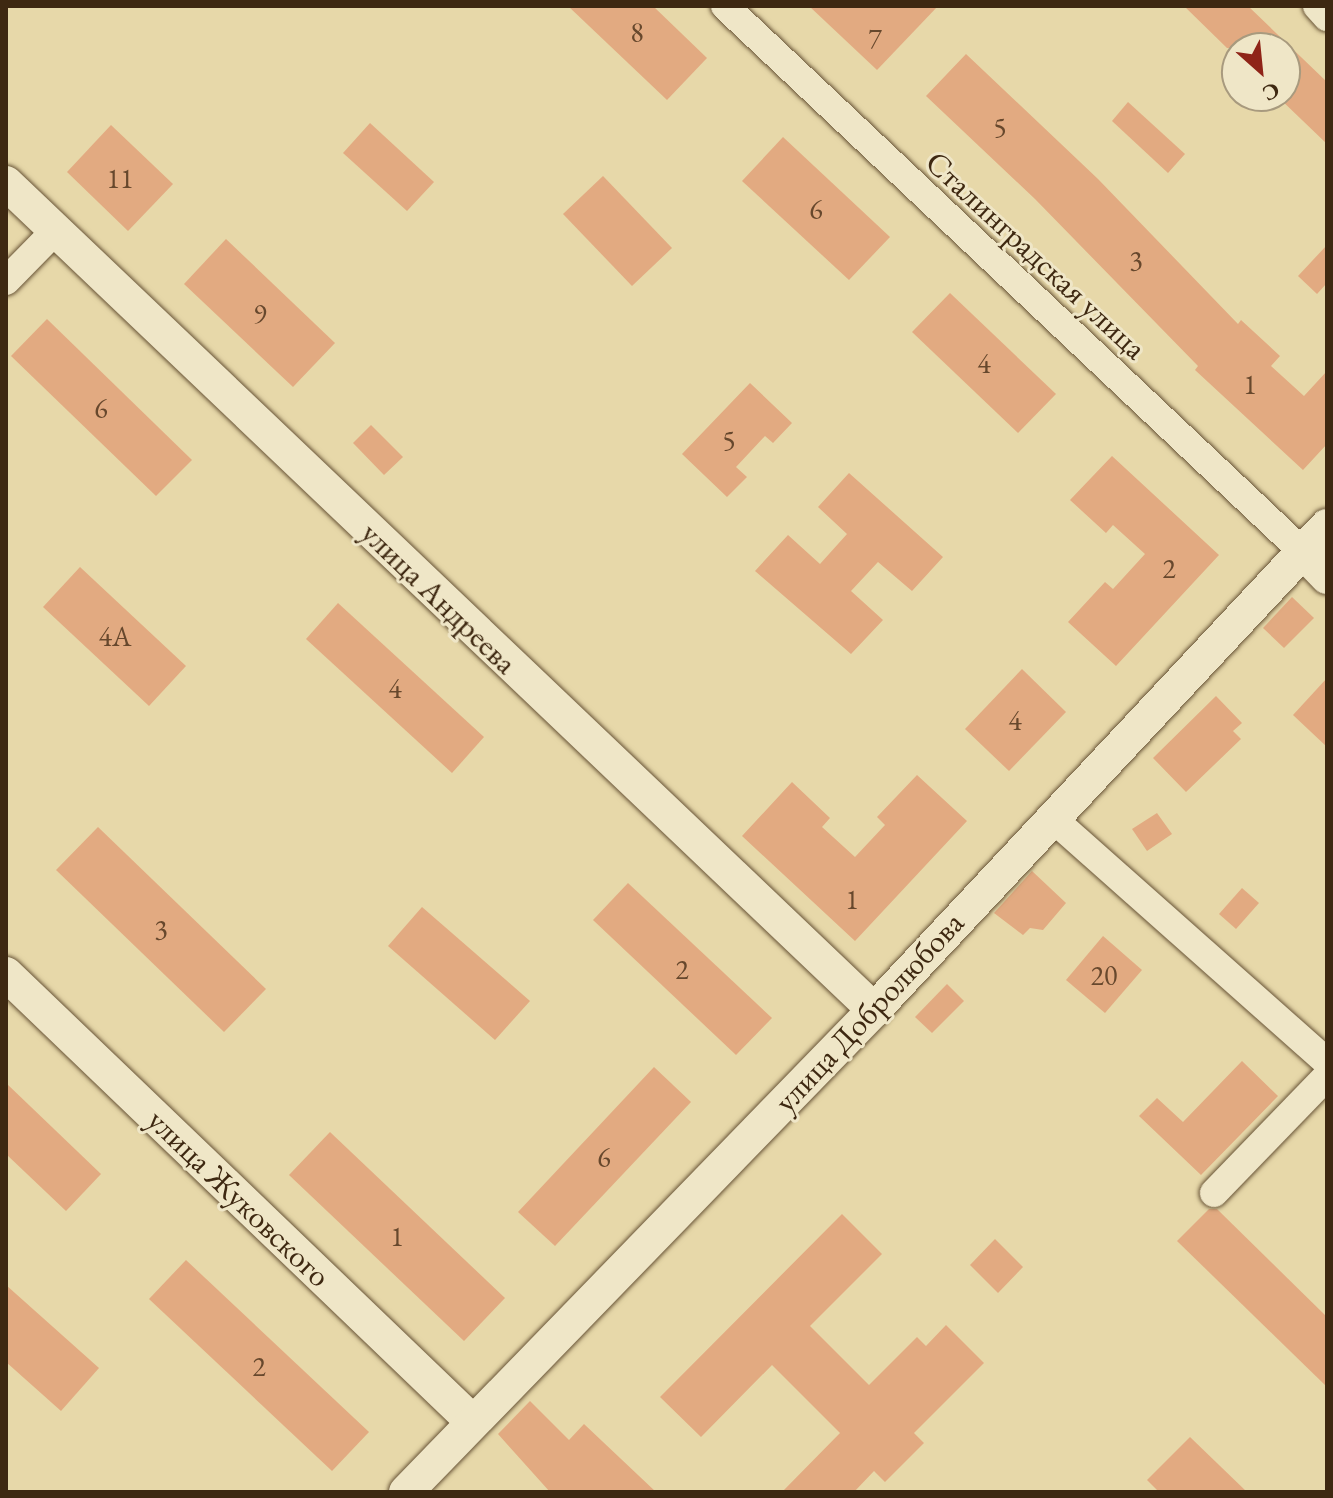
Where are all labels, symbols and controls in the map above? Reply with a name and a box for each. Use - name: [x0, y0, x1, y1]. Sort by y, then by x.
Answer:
- house number: 8: [630, 15, 644, 49]
- house number: 7: [868, 21, 882, 55]
- north arrow: [1221, 32, 1301, 112]
- text: С: [1258, 76, 1285, 109]
- house number: 5: [993, 110, 1007, 144]
- street label: Сталинградская улица: [918, 143, 1154, 367]
- house number: 11: [107, 161, 133, 195]
- house number: 6: [809, 192, 823, 226]
- house number: 3: [1129, 243, 1143, 277]
- house number: 9: [253, 296, 267, 330]
- house number: 4: [977, 346, 991, 380]
- house number: 1: [1243, 367, 1257, 401]
- house number: 6: [94, 391, 108, 425]
- house number: 5: [722, 423, 736, 457]
- street label: улица Андреева: [353, 514, 525, 682]
- house number: 2: [1162, 551, 1176, 585]
- house number: 4А: [99, 619, 131, 653]
- house number: 4: [388, 671, 402, 705]
- house number: 4: [1008, 703, 1022, 737]
- house number: 1: [845, 882, 859, 916]
- street label: улица Добролюбова: [766, 904, 972, 1120]
- house number: 3: [154, 912, 168, 946]
- house number: 2: [675, 952, 689, 986]
- house number: 20: [1091, 958, 1117, 992]
- street label: улица Жуковского: [140, 1101, 338, 1295]
- house number: 6: [597, 1140, 611, 1174]
- house number: 1: [390, 1219, 404, 1253]
- house number: 2: [252, 1349, 266, 1383]

